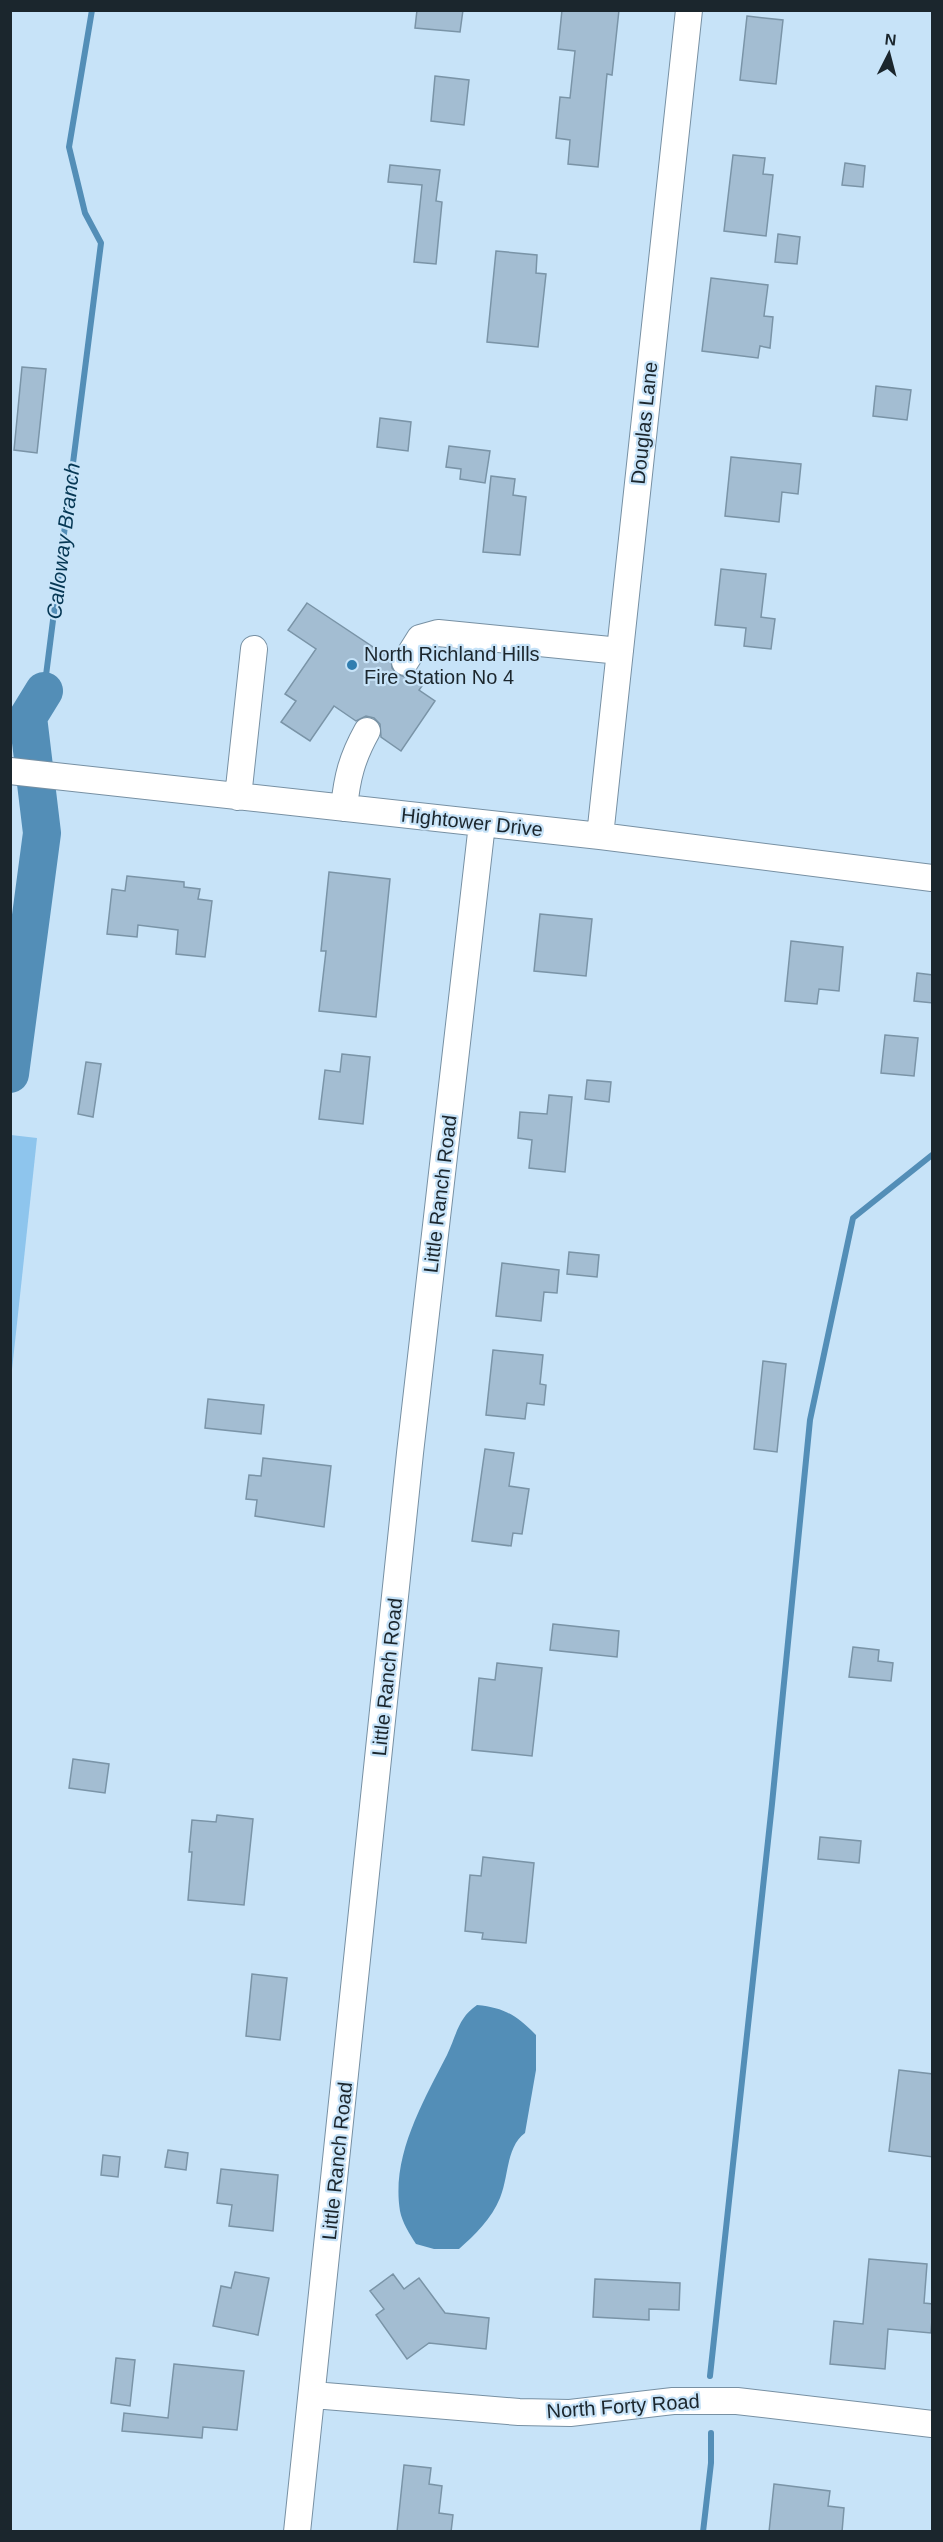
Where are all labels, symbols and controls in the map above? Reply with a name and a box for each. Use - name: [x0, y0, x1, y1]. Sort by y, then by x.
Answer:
- north arrow: [859, 24, 919, 84]
- text: N: [884, 31, 897, 49]
- street label: Douglas Lane: [627, 360, 661, 486]
- water label: Calloway Branch: [42, 461, 84, 621]
- place label: North Richland Hills Fire Station No 4: [364, 643, 540, 688]
- marker: North Richland Hills Fire Station No 4: [345, 658, 359, 672]
- street label: Hightower Drive: [400, 804, 544, 840]
- street label: Little Ranch Road: [419, 1114, 461, 1274]
- street label: Little Ranch Road: [368, 1597, 406, 1757]
- street label: Little Ranch Road: [318, 2081, 356, 2241]
- street label: North Forty Road: [546, 2390, 700, 2422]

